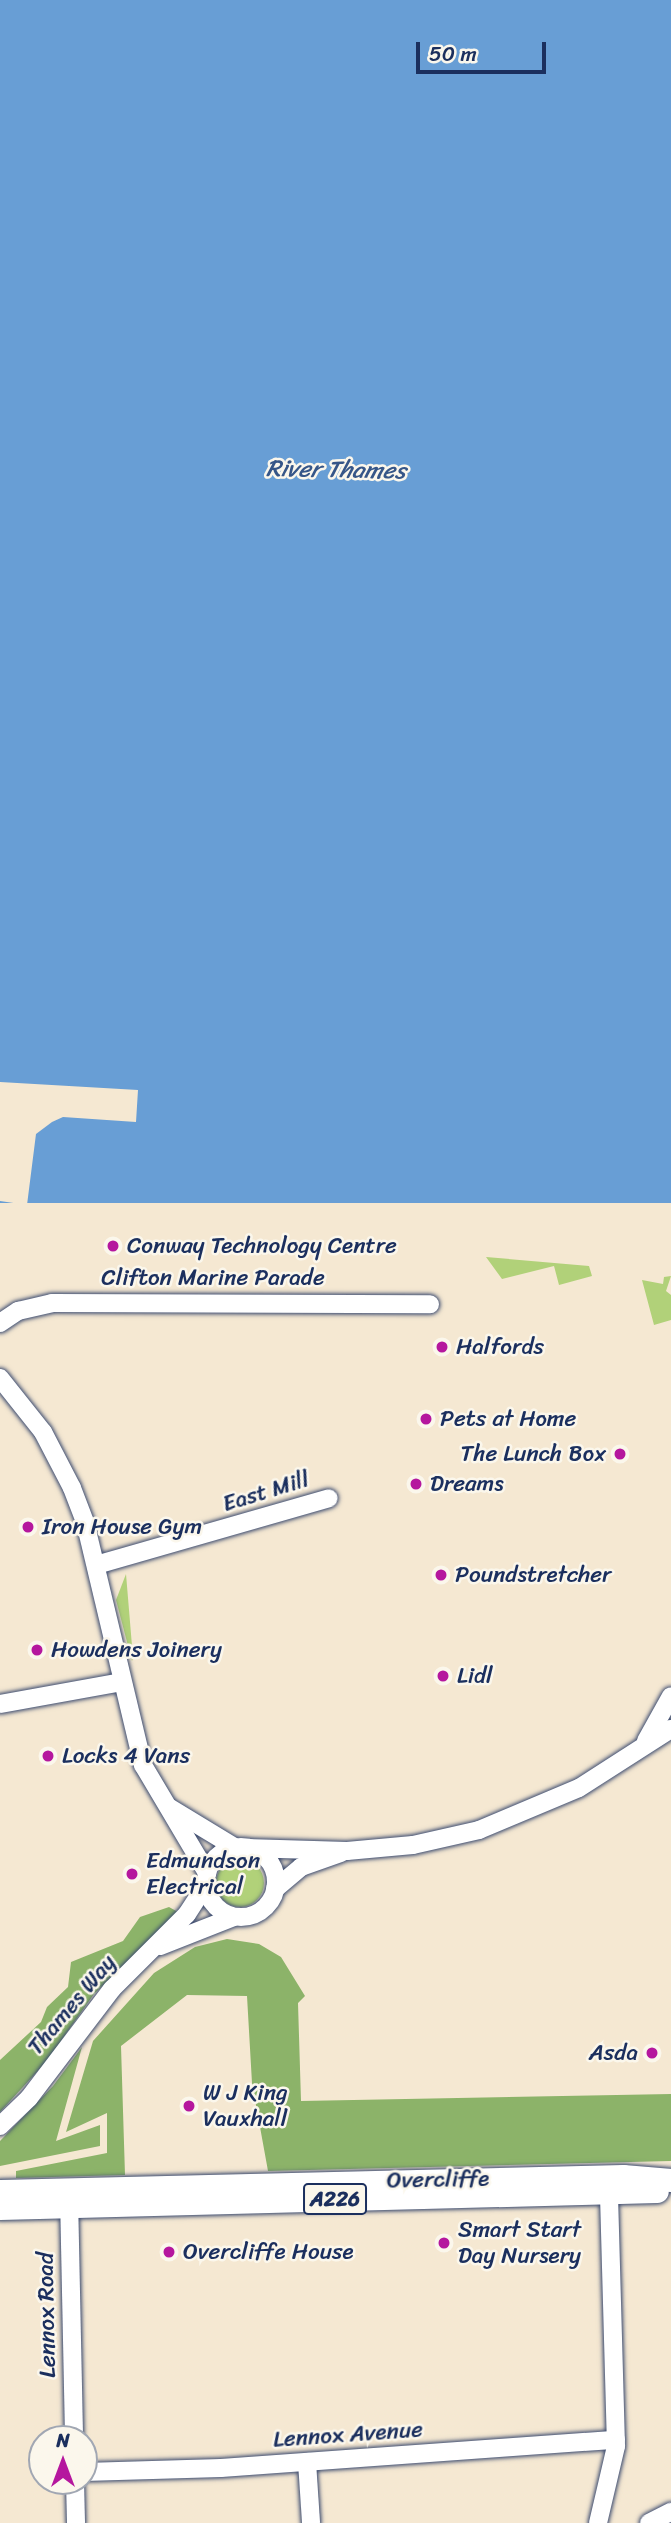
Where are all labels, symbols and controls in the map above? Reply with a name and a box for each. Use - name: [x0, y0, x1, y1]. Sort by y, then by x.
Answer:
- scale bar: [419, 28, 548, 72]
- text: 50 m: [429, 35, 477, 73]
- water label: River Thames: [266, 454, 406, 486]
- place label: Conway Technology Centre: [127, 1232, 398, 1260]
- marker: Conway Technology Centre: [105, 1238, 121, 1254]
- street label: Clifton Marine Parade: [102, 1264, 324, 1292]
- place label: Halfords: [456, 1333, 544, 1361]
- marker: Halfords: [434, 1339, 450, 1355]
- place label: Pets at Home: [440, 1405, 577, 1433]
- marker: Pets at Home: [418, 1411, 434, 1427]
- place label: The Lunch Box: [461, 1440, 606, 1468]
- marker: The Lunch Box: [612, 1446, 628, 1462]
- street label: East Mill: [219, 1466, 313, 1518]
- place label: Dreams: [430, 1470, 504, 1498]
- marker: Dreams: [408, 1476, 424, 1492]
- place label: Iron House Gym: [42, 1513, 202, 1541]
- marker: Iron House Gym: [20, 1519, 36, 1535]
- place label: Poundstretcher: [455, 1561, 612, 1589]
- marker: Poundstretcher: [433, 1567, 449, 1583]
- place label: Howdens Joinery: [51, 1636, 221, 1664]
- marker: Howdens Joinery: [29, 1642, 45, 1658]
- place label: Lidl: [457, 1662, 493, 1690]
- marker: Lidl: [435, 1668, 451, 1684]
- place label: Locks 4 Vans: [62, 1742, 190, 1770]
- marker: Locks 4 Vans: [40, 1748, 56, 1764]
- place label: Edmundson Electrical: [146, 1847, 260, 1901]
- marker: Edmundson Electrical: [124, 1866, 140, 1882]
- street label: Thames Way: [22, 1949, 122, 2061]
- place label: Asda: [589, 2039, 638, 2067]
- marker: Asda: [644, 2045, 660, 2061]
- place label: W J King Vauxhall: [203, 2079, 288, 2133]
- marker: W J King Vauxhall: [181, 2098, 197, 2114]
- street label: Overcliffe: [386, 2165, 490, 2195]
- road number: A226: [302, 2182, 368, 2216]
- place label: Smart Start Day Nursery: [458, 2216, 583, 2270]
- marker: Smart Start Day Nursery: [436, 2235, 452, 2251]
- place label: Overcliffe House: [183, 2238, 354, 2266]
- marker: Overcliffe House: [161, 2244, 177, 2260]
- street label: Lennox Road: [32, 2252, 62, 2378]
- street label: Lennox Avenue: [272, 2416, 424, 2454]
- text: N: [56, 2424, 70, 2457]
- north arrow: [28, 2425, 98, 2495]

